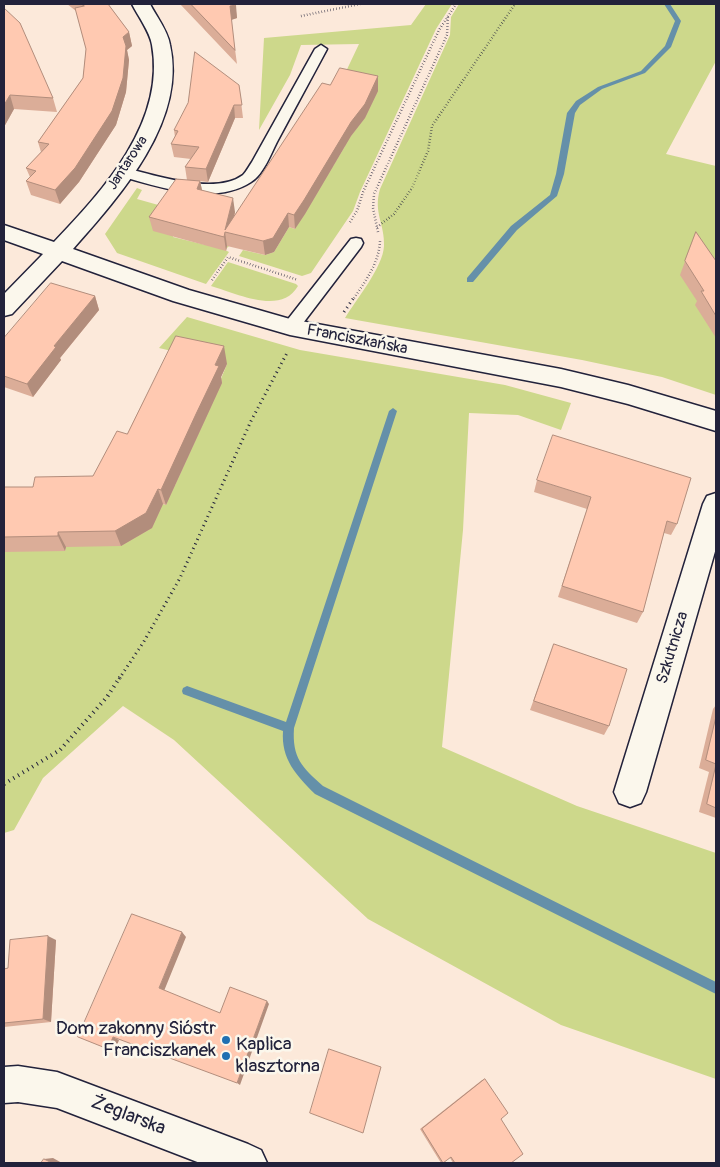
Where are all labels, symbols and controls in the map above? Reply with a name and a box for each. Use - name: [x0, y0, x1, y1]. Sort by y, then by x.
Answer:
- street label: Jantarowa: [104, 133, 152, 193]
- street label: Franciszkańska: [305, 321, 409, 359]
- street label: Szkutnicza: [653, 610, 693, 686]
- place label: Dom zakonny Sióstr Franciszkanek: [56, 1018, 216, 1062]
- marker: Dom zakonny Sióstr Franciszkanek: [220, 1034, 232, 1046]
- place label: Kaplica klasztorna: [236, 1034, 320, 1078]
- marker: Kaplica klasztorna: [220, 1050, 232, 1062]
- street label: Żeglarska: [88, 1091, 168, 1141]

